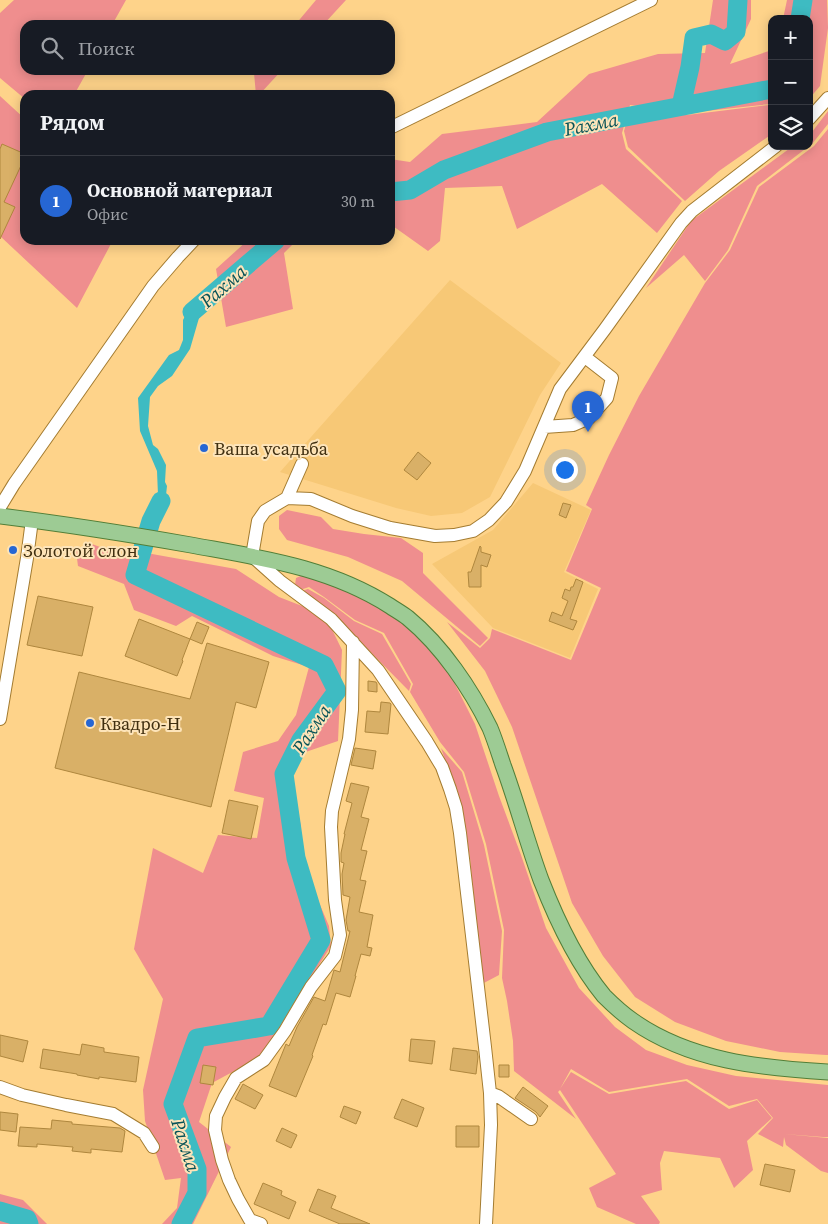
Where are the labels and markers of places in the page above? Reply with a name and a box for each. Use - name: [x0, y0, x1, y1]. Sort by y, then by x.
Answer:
- pin: 1: [572, 391, 604, 432]
- place label: Ваша усадьба: [214, 436, 329, 461]
- marker: Ваша усадьба: [198, 442, 210, 454]
- place label: Золотой слон: [23, 538, 138, 563]
- marker: Золотой слон: [7, 544, 19, 556]
- place label: Квадро-Н: [100, 711, 181, 736]
- marker: Квадро-Н: [84, 717, 96, 729]

